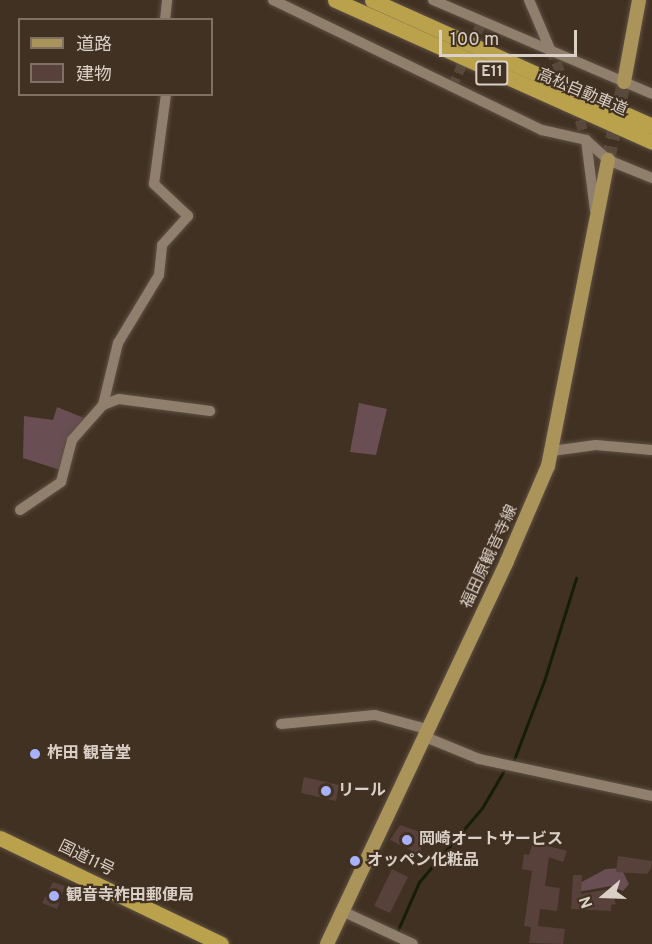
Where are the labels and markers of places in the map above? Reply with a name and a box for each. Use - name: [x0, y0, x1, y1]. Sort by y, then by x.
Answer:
- place label: 柞田 観音堂: [47, 744, 131, 764]
- marker: 柞田 観音堂: [28, 747, 42, 761]
- place label: リール: [338, 781, 386, 801]
- marker: リール: [319, 784, 333, 798]
- place label: 岡崎オートサービス: [419, 830, 563, 850]
- marker: 岡崎オートサービス: [400, 833, 414, 847]
- place label: オッペン化粧品: [367, 851, 479, 871]
- marker: オッペン化粧品: [348, 854, 362, 868]
- place label: 観音寺柞田郵便局: [66, 886, 194, 906]
- marker: 観音寺柞田郵便局: [47, 889, 61, 903]

